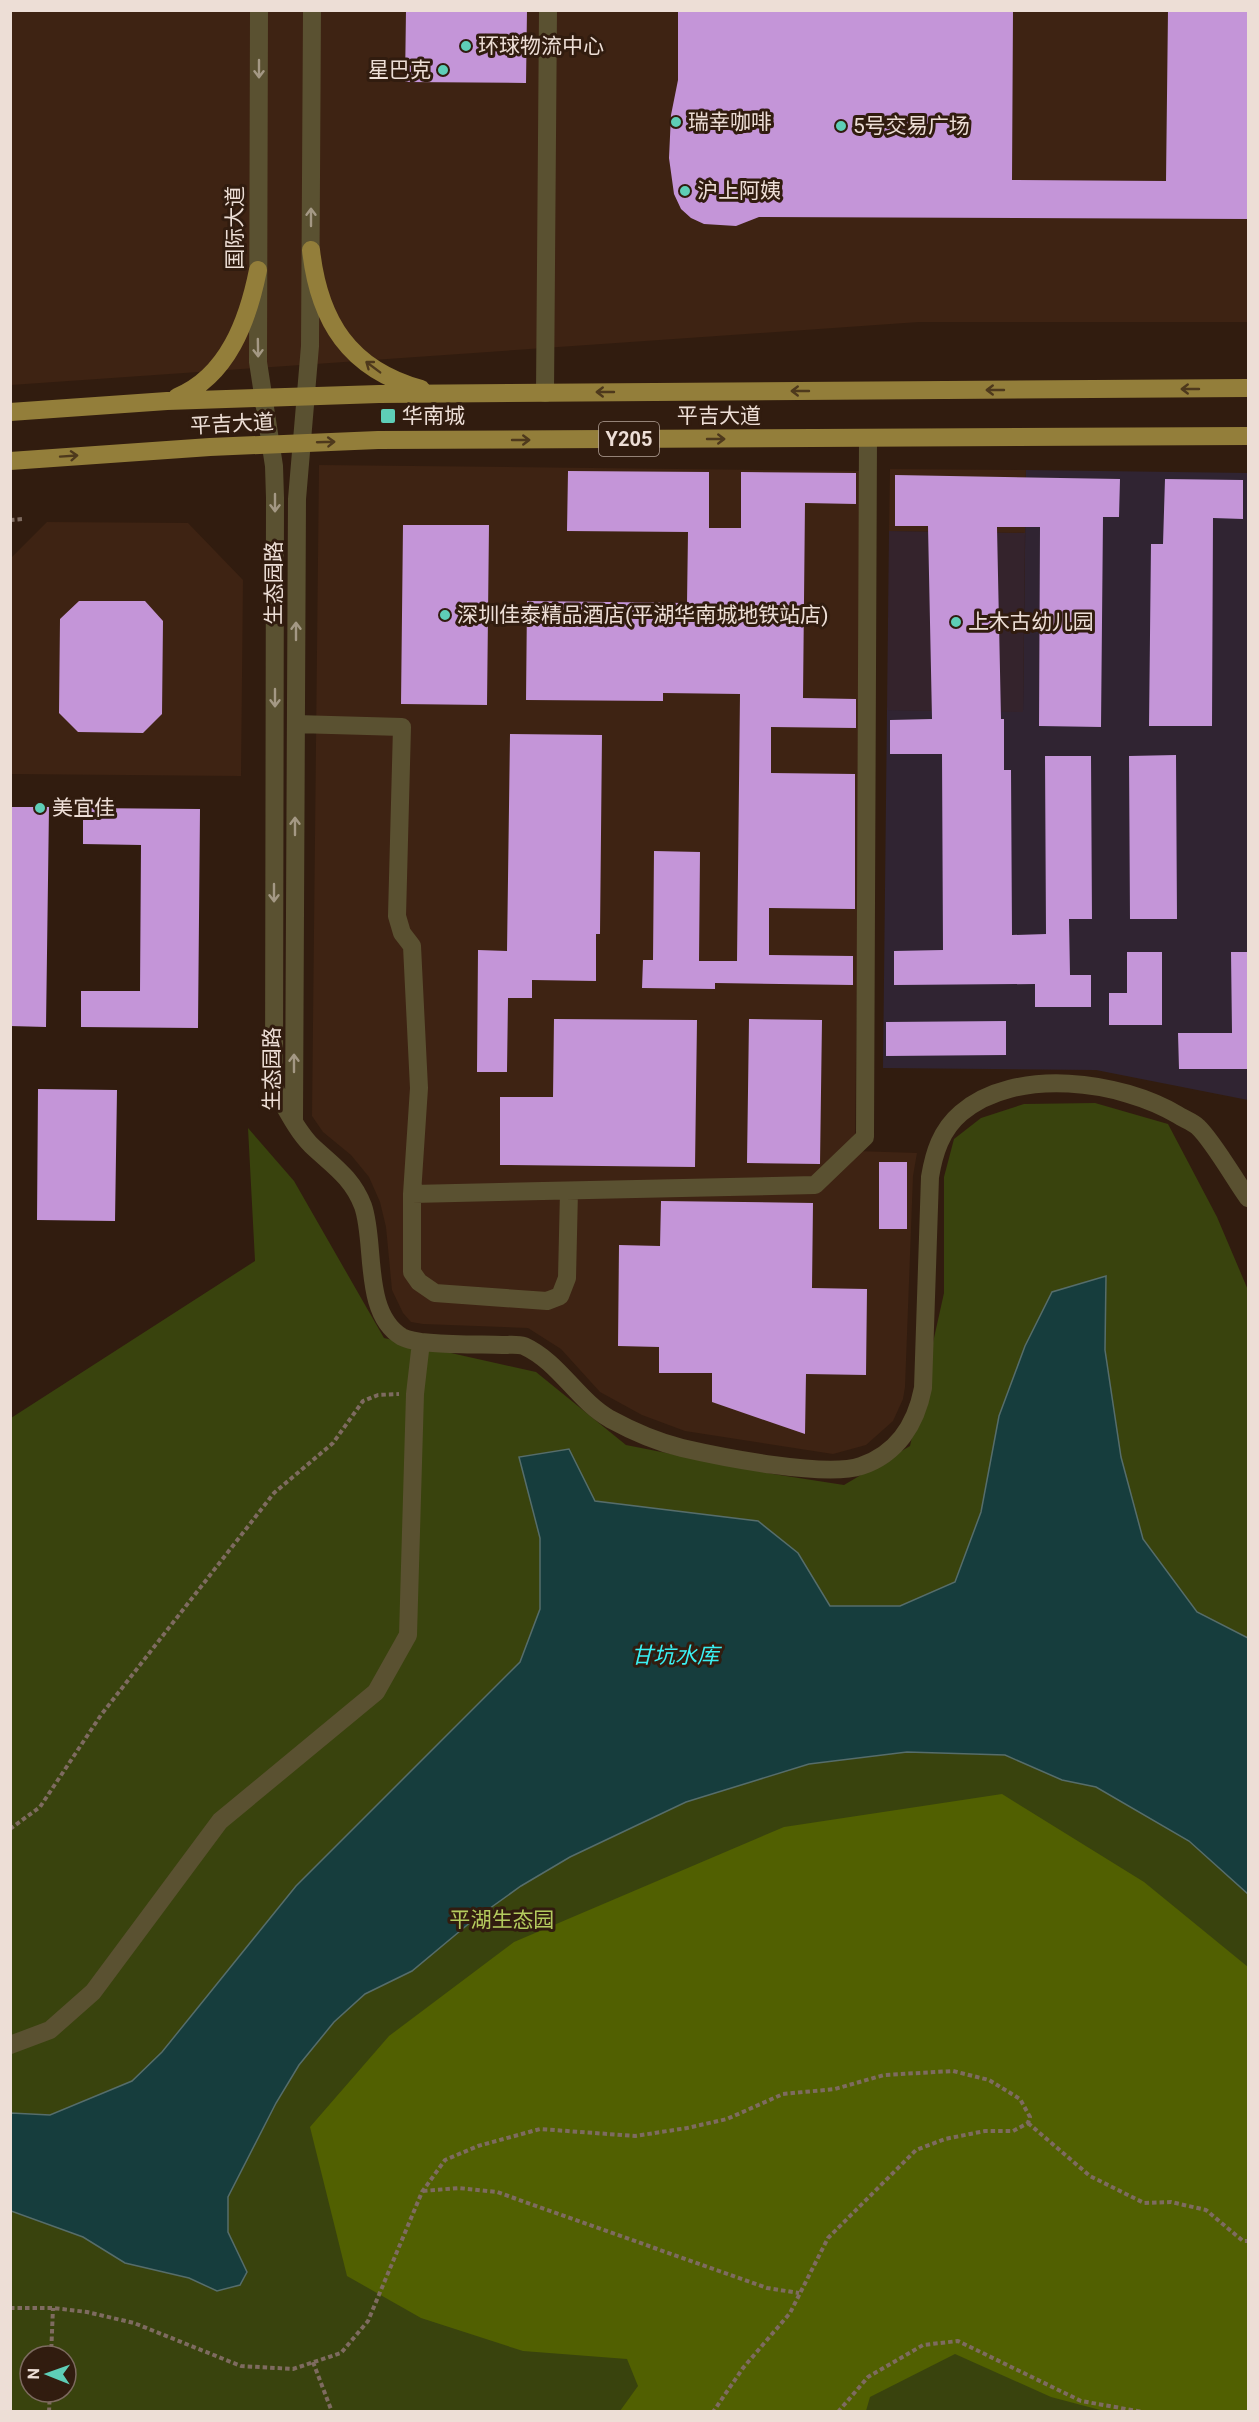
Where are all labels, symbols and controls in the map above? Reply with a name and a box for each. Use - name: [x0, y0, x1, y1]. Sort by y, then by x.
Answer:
- place label: 环球物流中心: [478, 34, 604, 58]
- marker: 环球物流中心: [459, 39, 473, 53]
- one-way arrow: [253, 58, 265, 78]
- place label: 星巴克: [368, 58, 431, 82]
- marker: 星巴克: [436, 63, 450, 77]
- place label: 瑞幸咖啡: [688, 110, 772, 134]
- place label: 5号交易广场: [853, 114, 970, 138]
- marker: 瑞幸咖啡: [669, 115, 683, 129]
- marker: 5号交易广场: [834, 119, 848, 133]
- place label: 沪上阿姨: [697, 179, 781, 203]
- marker: 沪上阿姨: [678, 184, 692, 198]
- street label: 国际大道: [223, 186, 247, 270]
- one-way arrow: [305, 208, 317, 228]
- one-way arrow: [252, 337, 263, 357]
- one-way arrow: [365, 360, 381, 373]
- one-way arrow: [1181, 383, 1201, 395]
- one-way arrow: [986, 384, 1006, 396]
- one-way arrow: [791, 385, 811, 397]
- one-way arrow: [596, 387, 616, 398]
- place label: 华南城: [402, 404, 465, 428]
- street label: 平吉大道: [677, 404, 761, 428]
- marker: 华南城: [379, 407, 397, 425]
- street label: 平吉大道: [189, 410, 275, 438]
- road number: Y205: [599, 422, 659, 456]
- one-way arrow: [706, 433, 726, 445]
- one-way arrow: [511, 434, 531, 446]
- one-way arrow: [316, 437, 336, 448]
- one-way arrow: [58, 451, 78, 462]
- one-way arrow: [269, 492, 281, 512]
- street label: 生态园路: [262, 541, 286, 625]
- place label: 深圳佳泰精品酒店(平湖华南城地铁站店): [457, 603, 829, 627]
- marker: 深圳佳泰精品酒店(平湖华南城地铁站店): [438, 608, 452, 622]
- place label: 上木古幼儿园: [968, 610, 1094, 634]
- marker: 上木古幼儿园: [949, 615, 963, 629]
- one-way arrow: [290, 621, 302, 641]
- one-way arrow: [269, 687, 281, 707]
- place label: 美宜佳: [52, 796, 115, 820]
- marker: 美宜佳: [33, 801, 47, 815]
- one-way arrow: [289, 816, 301, 836]
- one-way arrow: [268, 882, 280, 902]
- street label: 生态园路: [260, 1027, 284, 1111]
- one-way arrow: [288, 1053, 300, 1073]
- water label: 甘坑水库: [631, 1643, 723, 1668]
- park label: 平湖生态园: [450, 1908, 555, 1932]
- north arrow: [18, 2344, 78, 2404]
- text: N: [24, 2368, 43, 2380]

